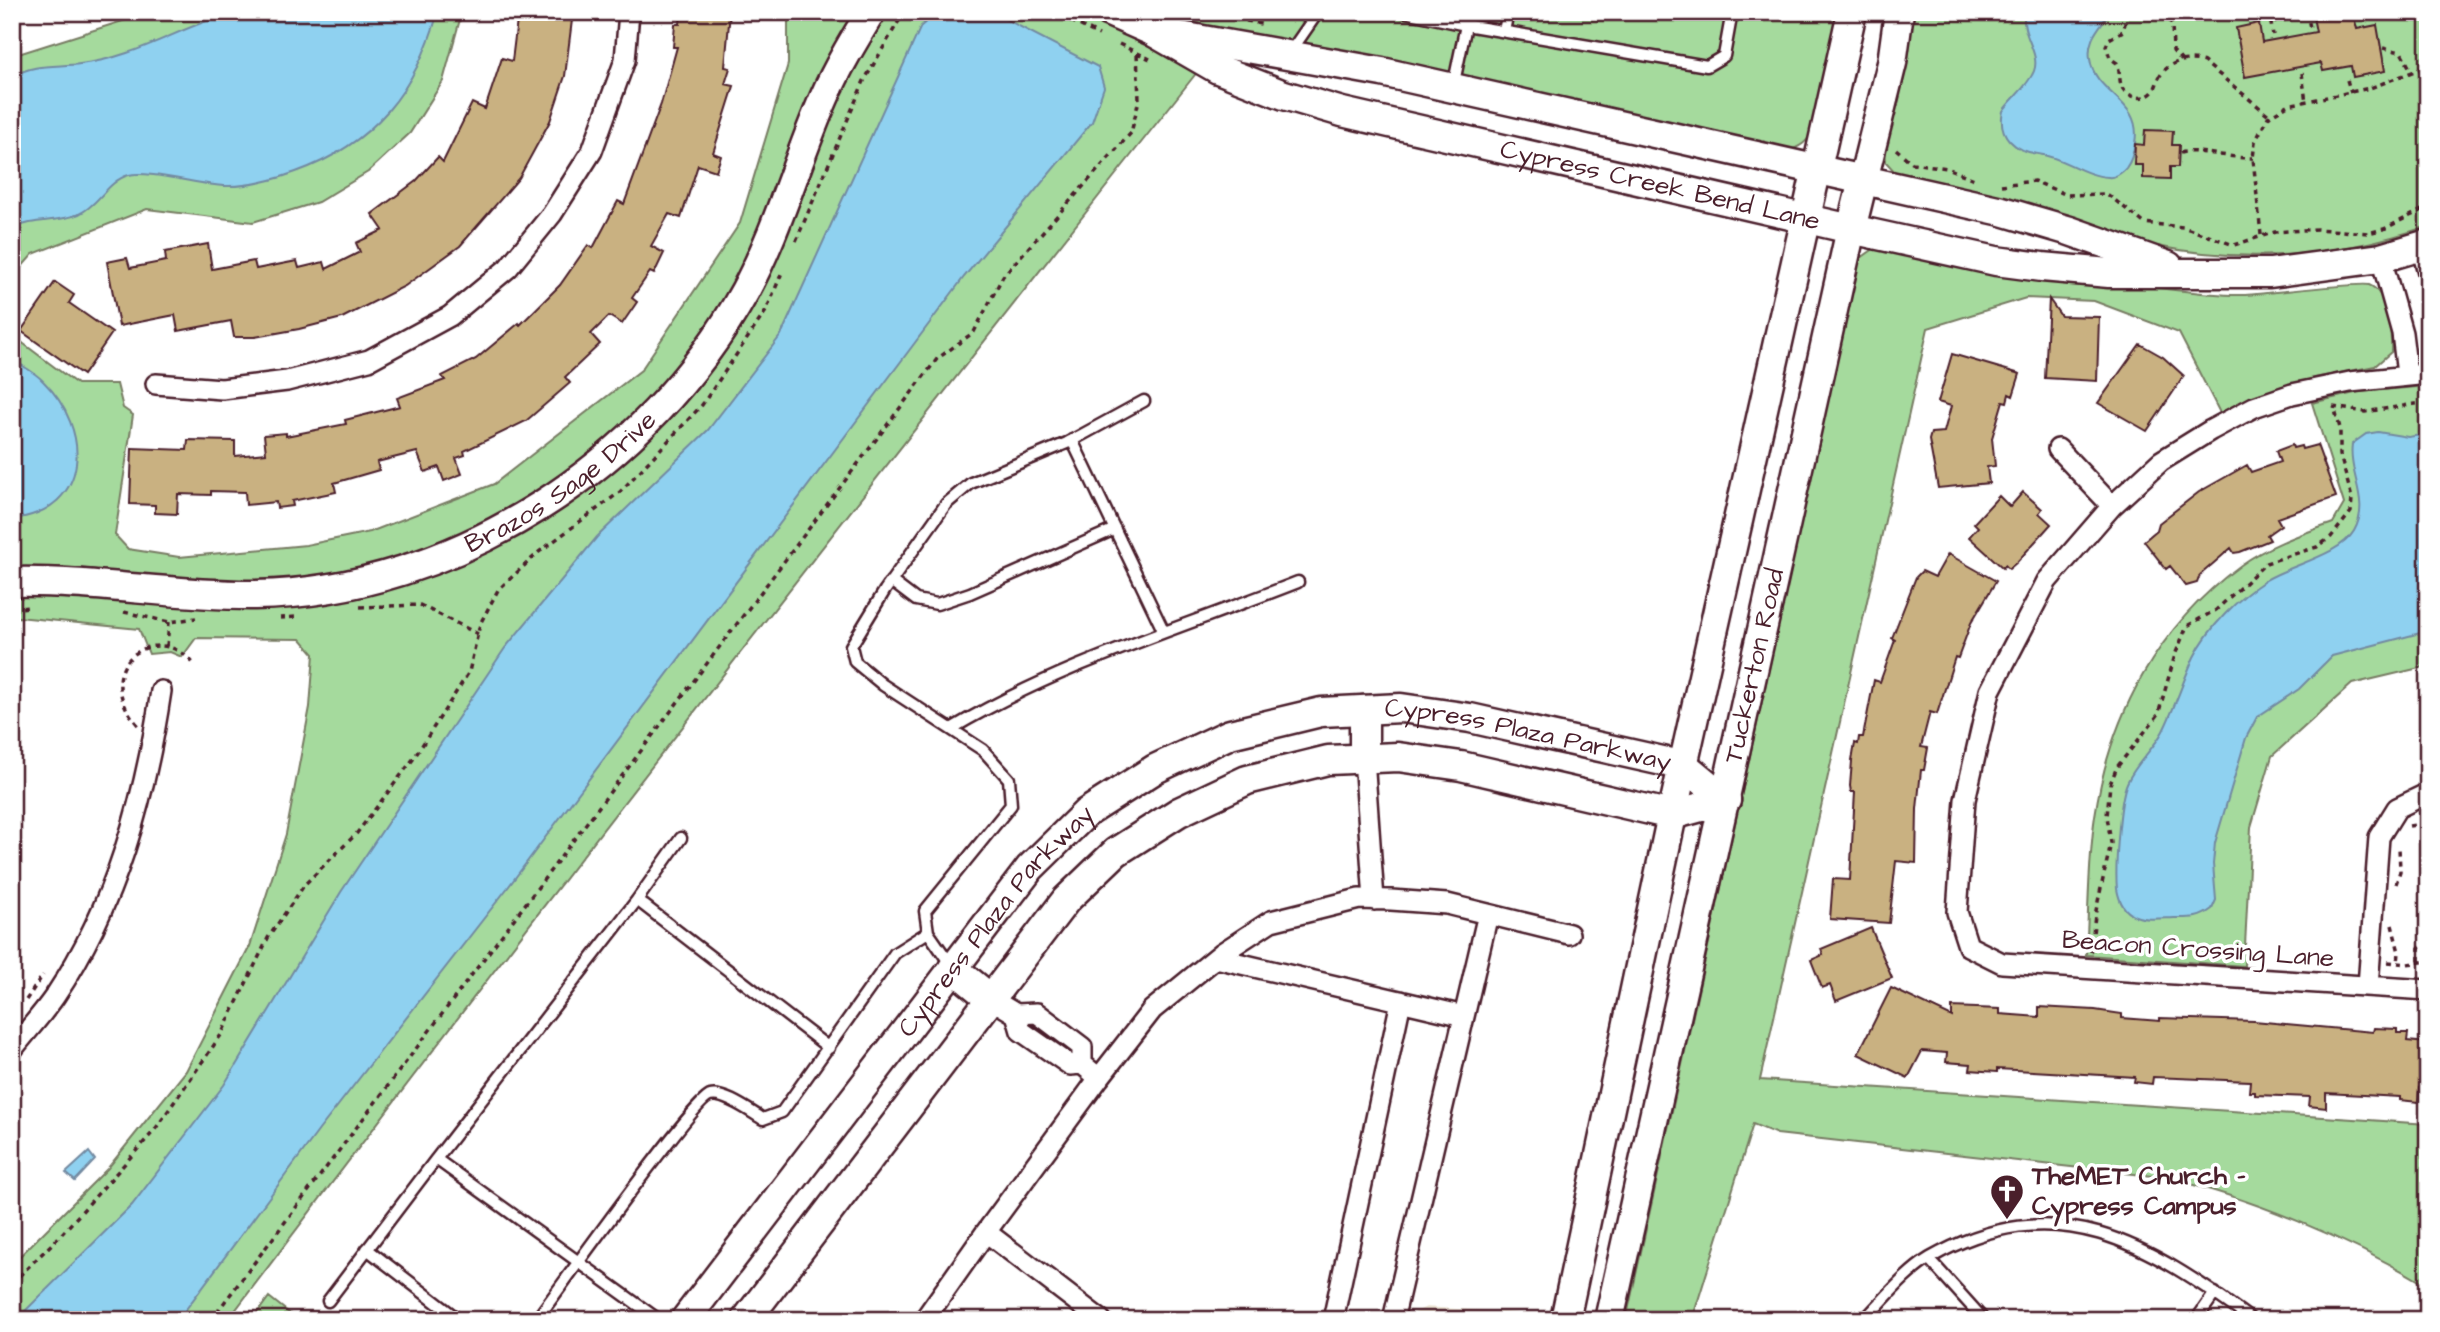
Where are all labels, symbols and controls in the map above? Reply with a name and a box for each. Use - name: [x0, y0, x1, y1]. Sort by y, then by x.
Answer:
- street label: Cypress Creek Bend Lane: [1497, 131, 1824, 239]
- street label: Brazos Sage Drive: [459, 403, 665, 562]
- street label: Tuckerton Road: [1715, 565, 1793, 767]
- street label: Cypress Plaza Parkway: [1384, 690, 1675, 782]
- street label: Cypress Plaza Parkway: [889, 797, 1103, 1044]
- street label: Beacon Crossing Lane: [2061, 922, 2335, 978]
- place label: TheMET Church - Cypress Campus: [2031, 1158, 2246, 1227]
- church icon: TheMET Church - Cypress Campus: [1988, 1172, 2026, 1221]

